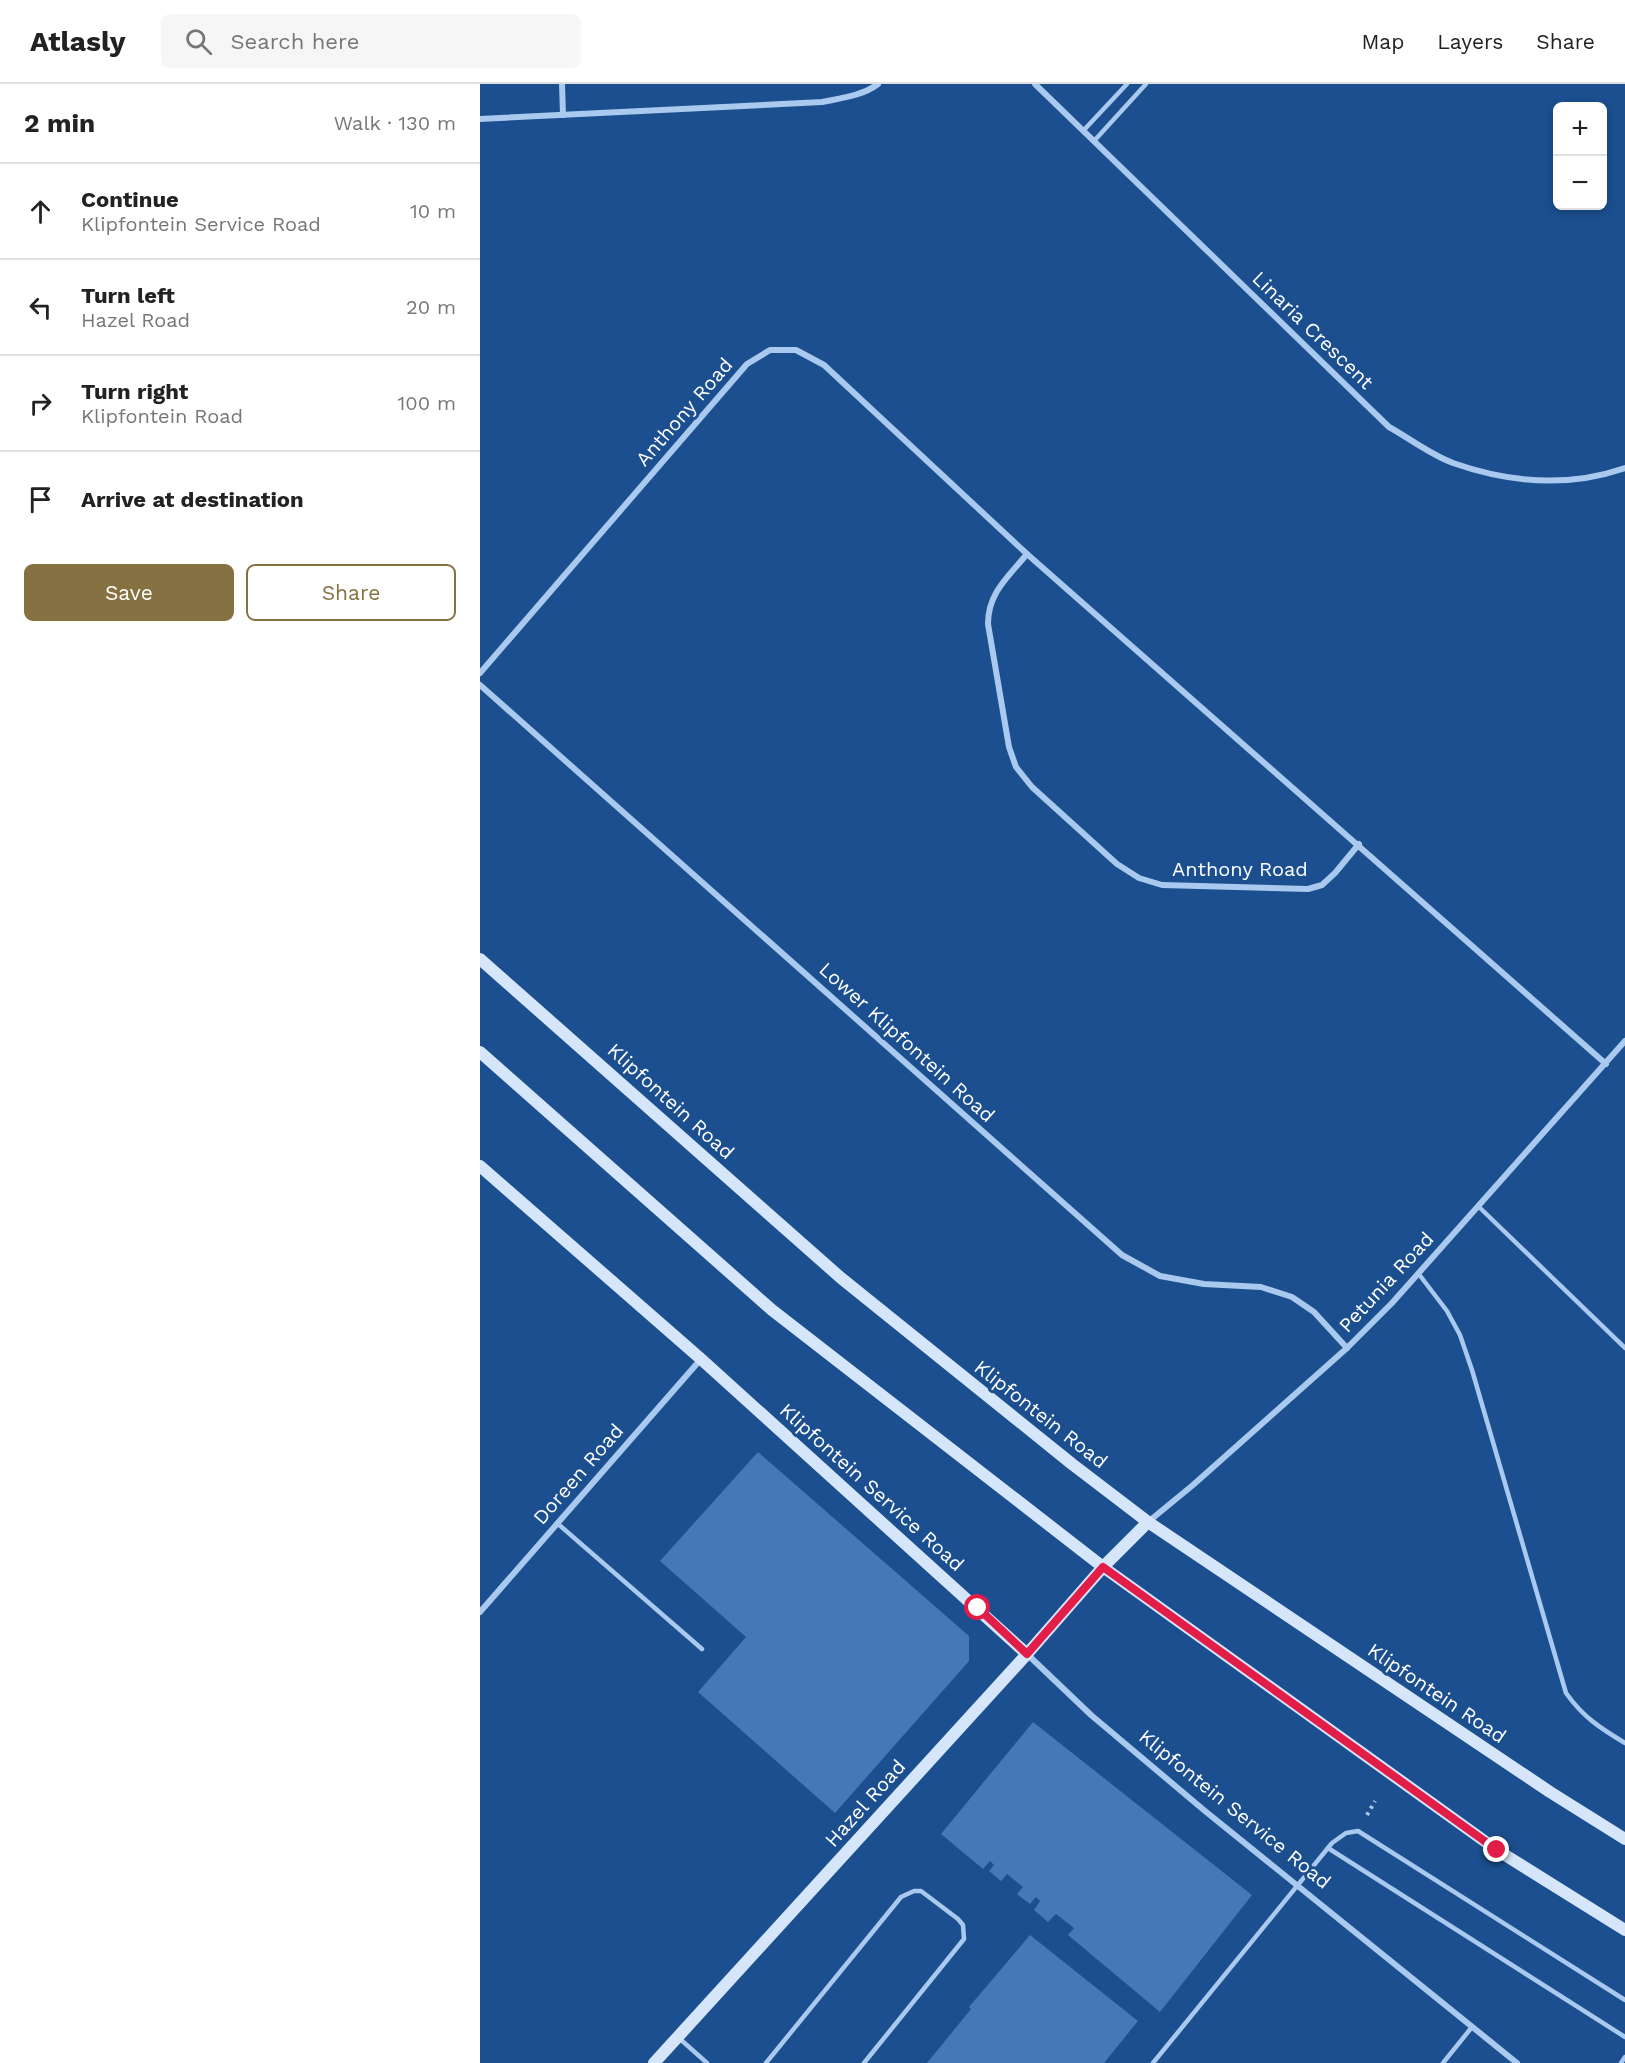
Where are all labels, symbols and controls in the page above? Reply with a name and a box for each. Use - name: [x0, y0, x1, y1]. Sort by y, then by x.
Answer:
- search box: [161, 14, 581, 68]
- text: Atlasly: [30, 25, 125, 58]
- icon: search: [182, 25, 215, 58]
- text: Search here: [230, 29, 359, 54]
- text: Map: [1361, 29, 1404, 54]
- text: Layers: [1437, 29, 1503, 54]
- text: Share: [1536, 29, 1595, 54]
- map controls: [1553, 102, 1607, 210]
- button: +: [1553, 102, 1607, 156]
- text: 2 min: [24, 108, 95, 138]
- text: Walk · 130 m: [334, 111, 456, 135]
- button: −: [1553, 156, 1607, 210]
- text: Continue: [81, 187, 179, 212]
- icon: ahead: [24, 195, 57, 228]
- text: 10 m: [410, 199, 456, 223]
- text: Klipfontein Service Road: [81, 212, 321, 236]
- street label: Linaria Crescent: [1247, 266, 1379, 394]
- text: Turn left: [81, 283, 175, 308]
- icon: left: [24, 291, 57, 324]
- text: 20 m: [406, 295, 456, 319]
- text: Hazel Road: [81, 308, 190, 332]
- street label: Anthony Road: [630, 353, 738, 471]
- text: Turn right: [81, 379, 188, 404]
- icon: right: [24, 387, 57, 420]
- text: 100 m: [397, 391, 456, 415]
- text: Klipfontein Road: [81, 404, 243, 428]
- icon: arrive: [24, 483, 57, 516]
- text: Arrive at destination: [81, 487, 304, 512]
- button: Save: [24, 564, 234, 621]
- button: Share: [246, 564, 456, 621]
- street label: Anthony Road: [1172, 857, 1308, 881]
- street label: Lower Klipfontein Road: [814, 957, 1000, 1127]
- street label: Klipfontein Road: [603, 1038, 739, 1164]
- street label: Petunia Road: [1334, 1227, 1438, 1337]
- street label: Klipfontein Road: [970, 1355, 1112, 1473]
- street label: Klipfontein Service Road: [775, 1398, 969, 1576]
- street label: Doreen Road: [528, 1419, 628, 1529]
- route start: [964, 1594, 990, 1620]
- street label: Klipfontein Road: [1363, 1638, 1511, 1748]
- street label: Klipfontein Service Road: [1134, 1724, 1336, 1894]
- street label: Hazel Road: [820, 1754, 910, 1852]
- route end: [1483, 1836, 1509, 1862]

